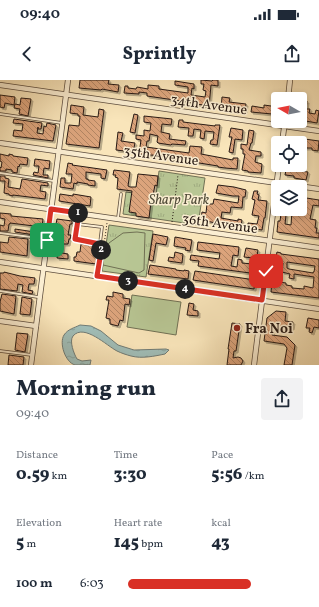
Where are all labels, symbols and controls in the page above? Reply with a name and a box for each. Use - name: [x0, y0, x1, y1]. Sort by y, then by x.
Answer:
- text: 09:40: [20, 4, 60, 25]
- text: Sprintly: [123, 42, 196, 67]
- icon: back: [16, 43, 38, 65]
- icon: share: [281, 43, 303, 65]
- street label: 34th Avenue: [169, 91, 249, 120]
- north arrow: [271, 92, 307, 128]
- map controls: [271, 92, 307, 216]
- button: locate: [271, 136, 307, 172]
- street label: 35th Avenue: [122, 142, 200, 171]
- button: layers: [271, 180, 307, 216]
- park label: Sharp Park: [149, 191, 210, 210]
- pin: 1: [68, 203, 88, 223]
- text: 1: [76, 205, 80, 220]
- street label: 36th Avenue: [181, 210, 259, 239]
- pin: [30, 223, 64, 257]
- icon: arrive: [36, 229, 58, 251]
- pin: 2: [91, 240, 111, 260]
- text: 2: [98, 242, 104, 257]
- pin: [249, 254, 283, 288]
- icon: check: [255, 260, 277, 282]
- pin: 3: [118, 271, 138, 291]
- text: 3: [125, 273, 131, 288]
- pin: 4: [175, 279, 195, 299]
- text: 4: [182, 281, 188, 296]
- place label: Fra Noi: [245, 320, 293, 339]
- marker: Fra Noi: [232, 323, 242, 333]
- text: Morning run: [16, 374, 156, 405]
- button: share: [261, 378, 303, 420]
- text: 09:40: [16, 405, 49, 423]
- text: Distance: [16, 448, 58, 463]
- text: Time: [114, 448, 138, 463]
- text: Pace: [211, 448, 233, 463]
- text: 0.59: [16, 463, 49, 486]
- text: 3:30: [114, 463, 146, 486]
- text: 5:56: [211, 463, 243, 486]
- text: km: [49, 469, 67, 484]
- text: /km: [243, 469, 264, 484]
- text: Elevation: [16, 516, 62, 531]
- text: Heart rate: [114, 516, 162, 531]
- text: kcal: [211, 516, 231, 531]
- text: 5: [16, 531, 24, 554]
- text: 145: [114, 531, 139, 554]
- text: 43: [211, 531, 230, 554]
- text: m: [24, 537, 36, 552]
- text: bpm: [139, 537, 163, 552]
- text: 100 m: [16, 575, 53, 593]
- text: 6:03: [80, 575, 104, 593]

